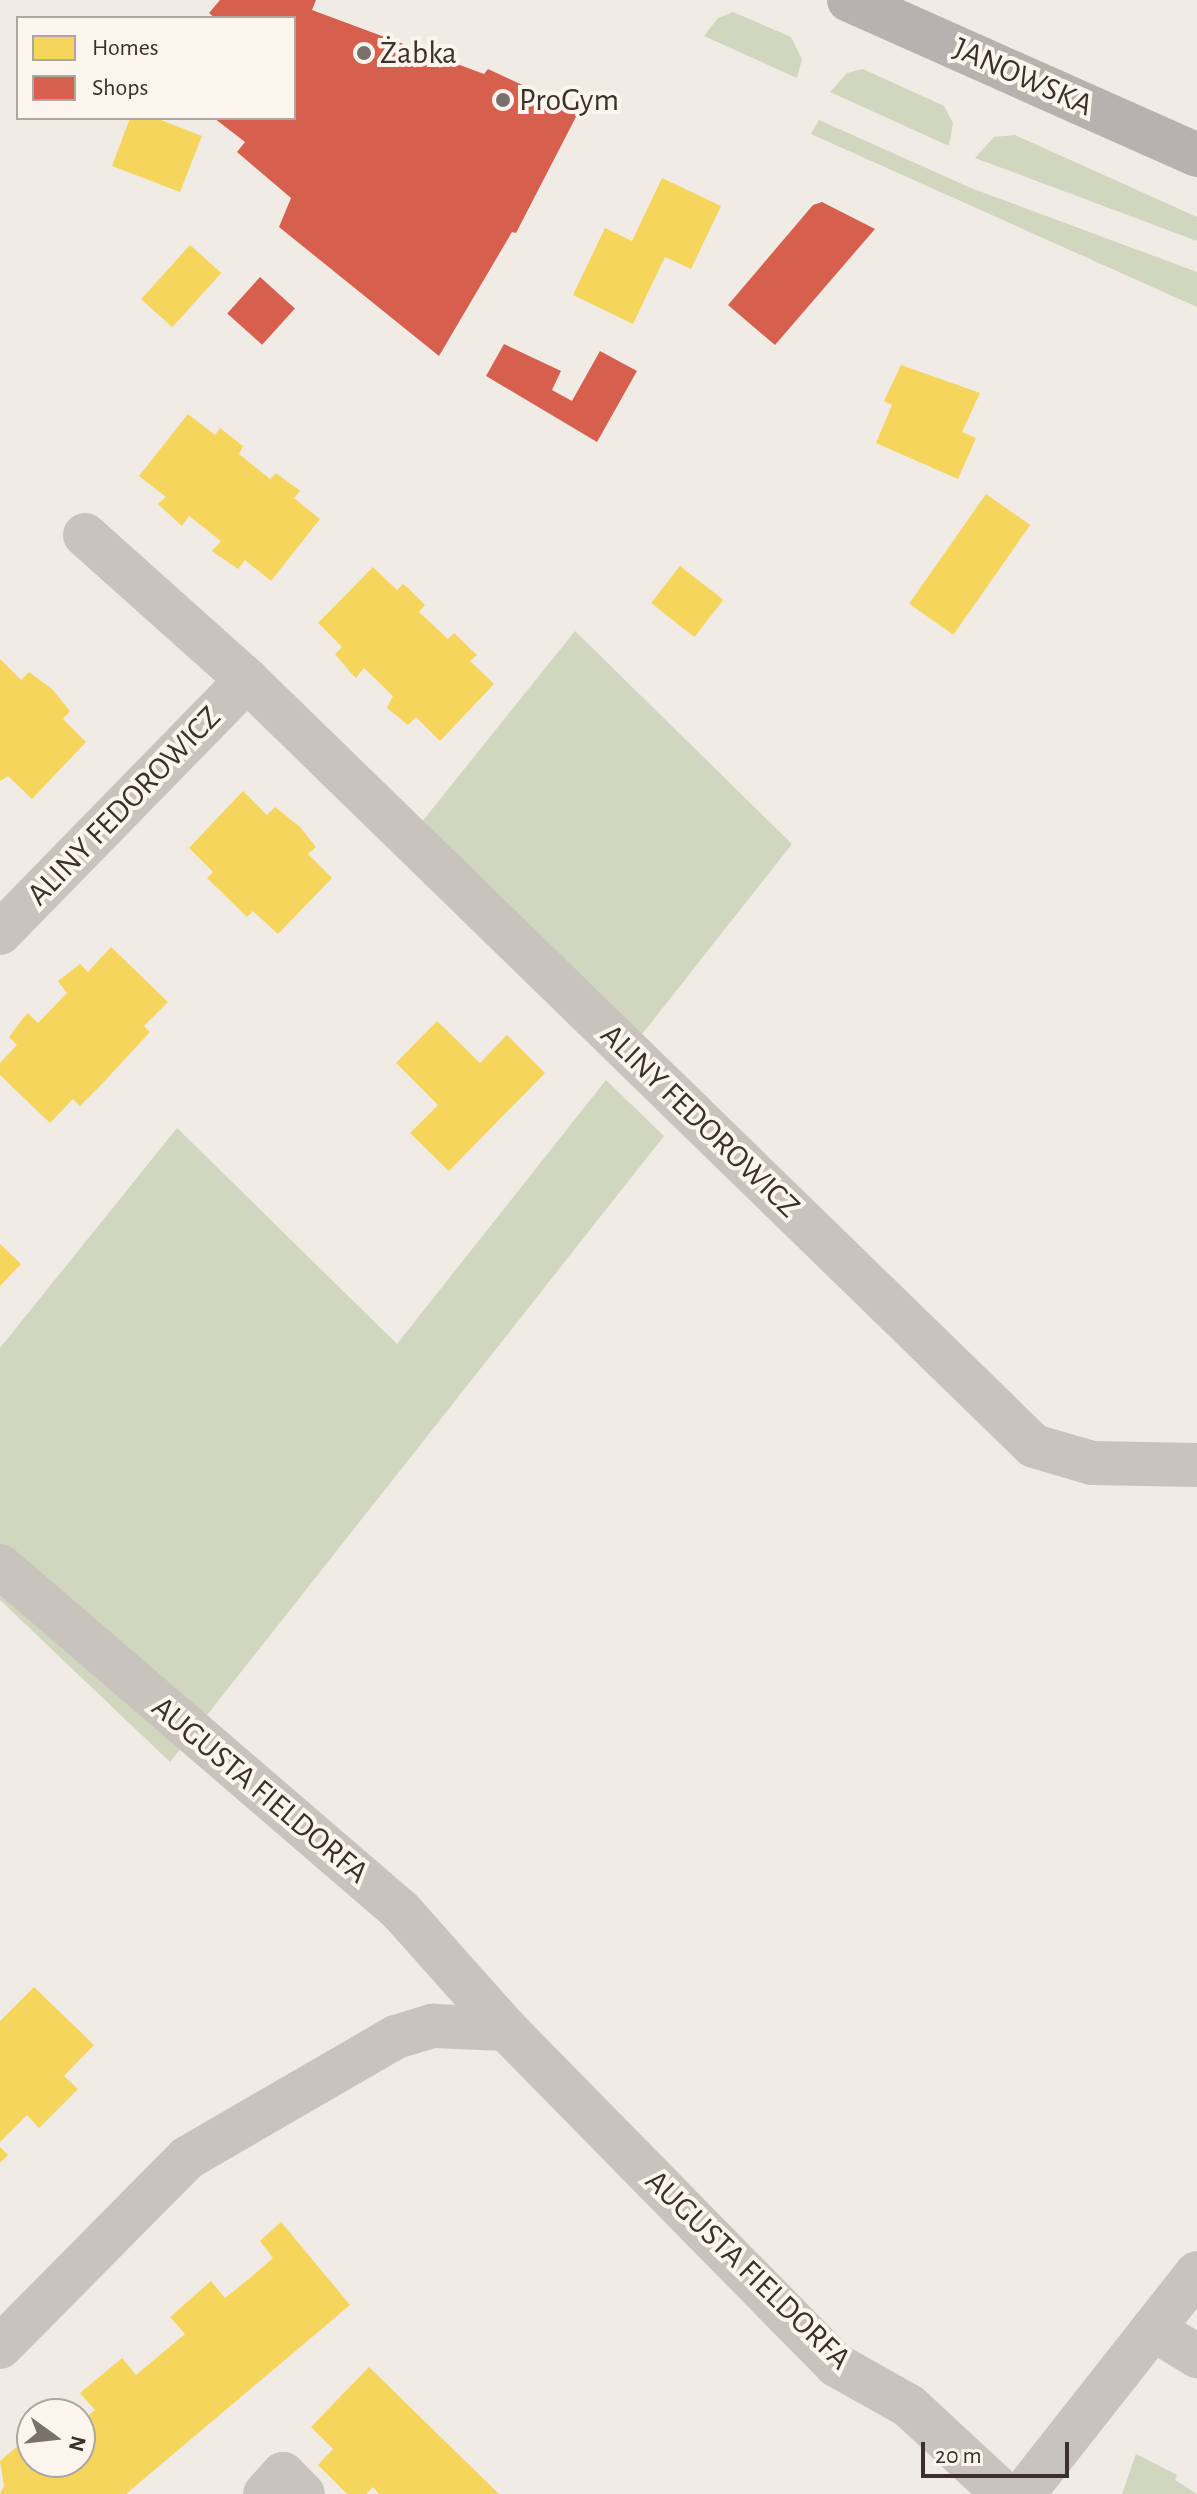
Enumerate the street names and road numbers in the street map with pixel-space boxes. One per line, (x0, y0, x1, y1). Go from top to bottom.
street label: JANOWSKA (947, 29, 1099, 125)
street label: ALINY FEDOROWICZ (19, 698, 229, 914)
street label: ALINY FEDOROWICZ (592, 1016, 808, 1226)
street label: AUGUSTA FIELDORFA (144, 1688, 376, 1892)
street label: AUGUSTA FIELDORFA (637, 2162, 859, 2378)

